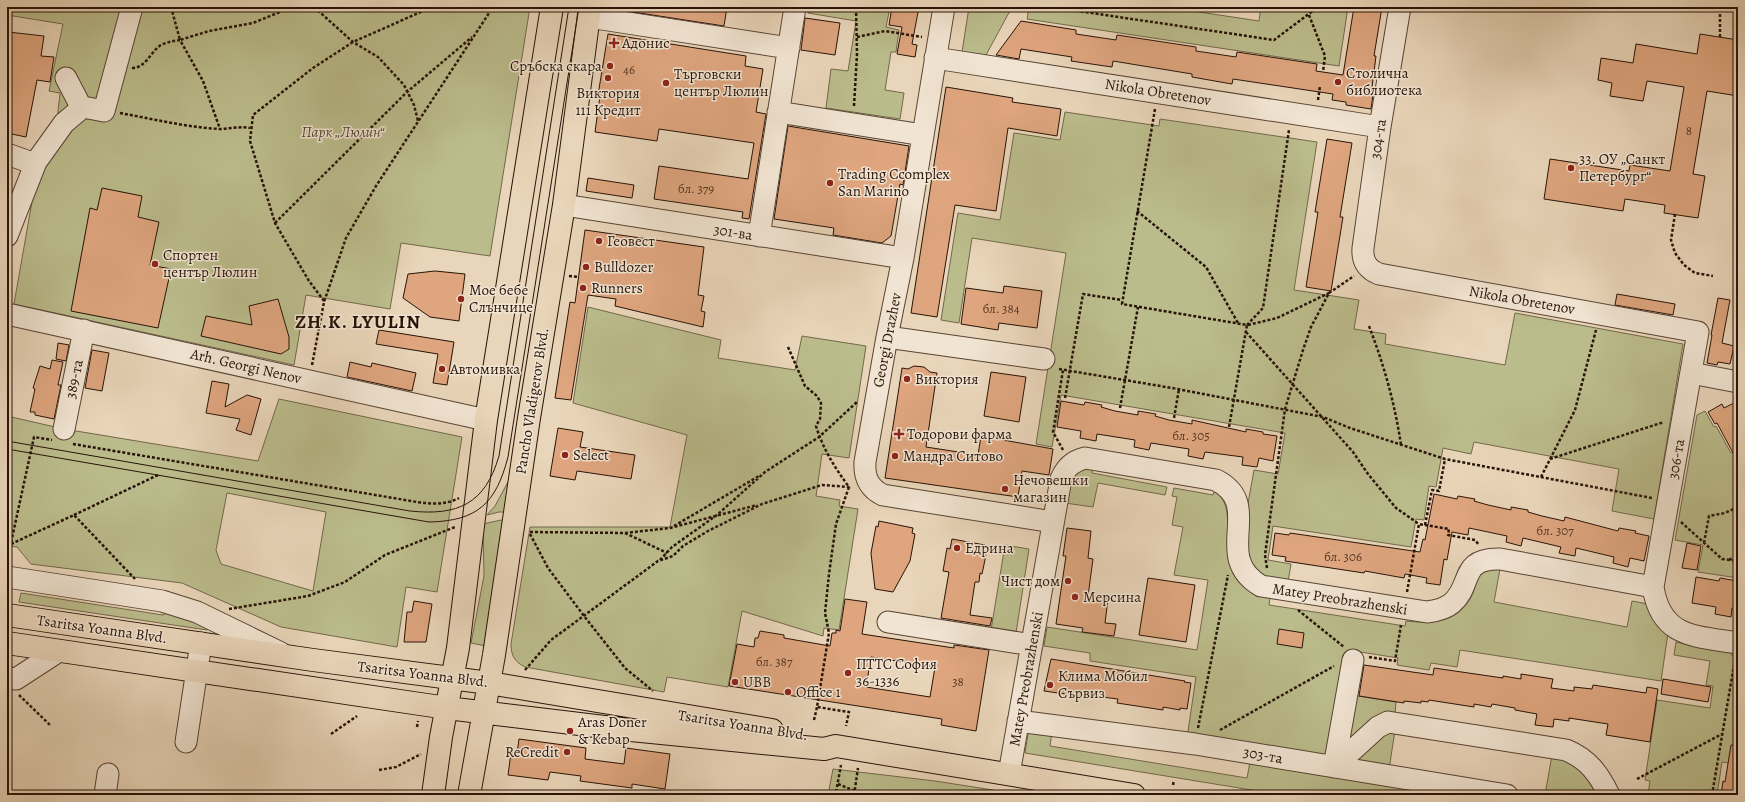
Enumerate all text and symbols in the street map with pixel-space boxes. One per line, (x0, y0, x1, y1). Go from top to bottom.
place label: Адонис (621, 33, 670, 53)
marker: Адонис (609, 38, 619, 48)
place label: Сръбска скара (510, 56, 602, 76)
marker: Сръбска скара (605, 61, 615, 71)
house number: 46 (623, 61, 635, 78)
place label: Столична библиотека (1346, 63, 1422, 100)
place label: Търговски център Люлин (674, 64, 769, 101)
marker: Виктория 111 Кредит (603, 73, 613, 83)
street label: Nikola Obretenov (1103, 74, 1213, 110)
marker: Столична библиотека (1333, 77, 1343, 87)
marker: Търговски център Люлин (661, 78, 671, 88)
place label: Виктория 111 Кредит (575, 83, 641, 120)
street label: 304-та (1365, 117, 1391, 160)
park label: Парк „Люлин“ (301, 122, 385, 142)
house number: 8 (1686, 122, 1692, 139)
place label: 33. ОУ „Санкт Петербург“ (1579, 149, 1665, 186)
marker: 33. ОУ „Санкт Петербург“ (1566, 163, 1576, 173)
place label: Trading Ccomplex San Marino (838, 164, 950, 201)
marker: Trading Ccomplex San Marino (825, 178, 835, 188)
house number: бл. 379 (678, 180, 714, 197)
street label: 301-ва (712, 219, 754, 245)
place label: Геовест (607, 231, 655, 251)
marker: Геовест (594, 236, 604, 246)
place label: Спортен център Люлин (163, 245, 258, 282)
place label: Bulldozer (594, 257, 654, 277)
marker: Спортен център Люлин (150, 259, 160, 269)
marker: Bulldozer (581, 262, 591, 272)
place label: Runners (591, 278, 643, 298)
place label: Мое бебе Слънчице (469, 280, 533, 317)
street label: Nikola Obretenov (1467, 281, 1577, 319)
marker: Runners (578, 283, 588, 293)
street label: Georgi Drazhev (868, 291, 906, 389)
marker: Мое бебе Слънчице (456, 294, 466, 304)
house number: бл. 384 (982, 300, 1020, 317)
district label: ZH.K. LYULIN (295, 309, 421, 335)
street label: Pancho Vladigerov Blvd. (511, 326, 553, 476)
street label: Arh. Georgi Nenov (188, 343, 304, 389)
street label: 389-та (60, 357, 88, 400)
place label: Автомивка (449, 359, 520, 379)
marker: Автомивка (437, 364, 447, 374)
place label: Виктория (915, 369, 979, 389)
marker: Виктория (902, 374, 912, 384)
place label: Тодорови фарма (907, 424, 1012, 444)
house number: бл. 305 (1172, 427, 1210, 444)
marker: Тодорови фарма (894, 429, 904, 439)
street label: 306-та (1663, 437, 1689, 481)
place label: Select (573, 445, 609, 465)
place label: Мандра Ситово (903, 446, 1003, 466)
marker: Select (560, 450, 570, 460)
marker: Мандра Ситово (890, 451, 900, 461)
place label: Нечовешки магазин (1013, 470, 1089, 507)
marker: Нечовешки магазин (1000, 484, 1010, 494)
house number: бл. 307 (1536, 522, 1574, 539)
place label: Едрина (965, 538, 1014, 558)
marker: Едрина (952, 543, 962, 553)
house number: бл. 306 (1324, 548, 1362, 565)
place label: Чист дом (1001, 571, 1060, 591)
marker: Чист дом (1063, 576, 1073, 586)
street label: Matey Preobrazhenski (1271, 578, 1409, 620)
place label: Мерсина (1083, 587, 1141, 607)
marker: Мерсина (1070, 592, 1080, 602)
street label: Tsaritsa Yoanna Blvd. (35, 610, 169, 648)
street label: Matey Preobrazhenski (1004, 610, 1048, 748)
house number: бл. 387 (756, 653, 793, 670)
place label: ПТТС София 36-1336 (856, 654, 937, 691)
street label: Tsaritsa Yoanna Blvd. (356, 656, 490, 692)
place label: Клима Мобил Сървиз (1058, 666, 1148, 703)
marker: ПТТС София 36-1336 (843, 668, 853, 678)
place label: UBB (743, 672, 771, 692)
house number: 38 (952, 673, 964, 690)
marker: UBB (730, 677, 740, 687)
marker: Клима Мобил Сървиз (1045, 680, 1055, 690)
place label: Office 1 (796, 682, 841, 702)
marker: Office 1 (783, 687, 793, 697)
street label: Tsaritsa Yoanna Blvd. (676, 705, 810, 745)
place label: Aras Doner & Kebap (577, 712, 647, 749)
marker: Aras Doner & Kebap (565, 726, 575, 736)
place label: ReCredit (505, 742, 559, 762)
street label: 303-та (1242, 742, 1284, 768)
marker: ReCredit (562, 747, 572, 757)

